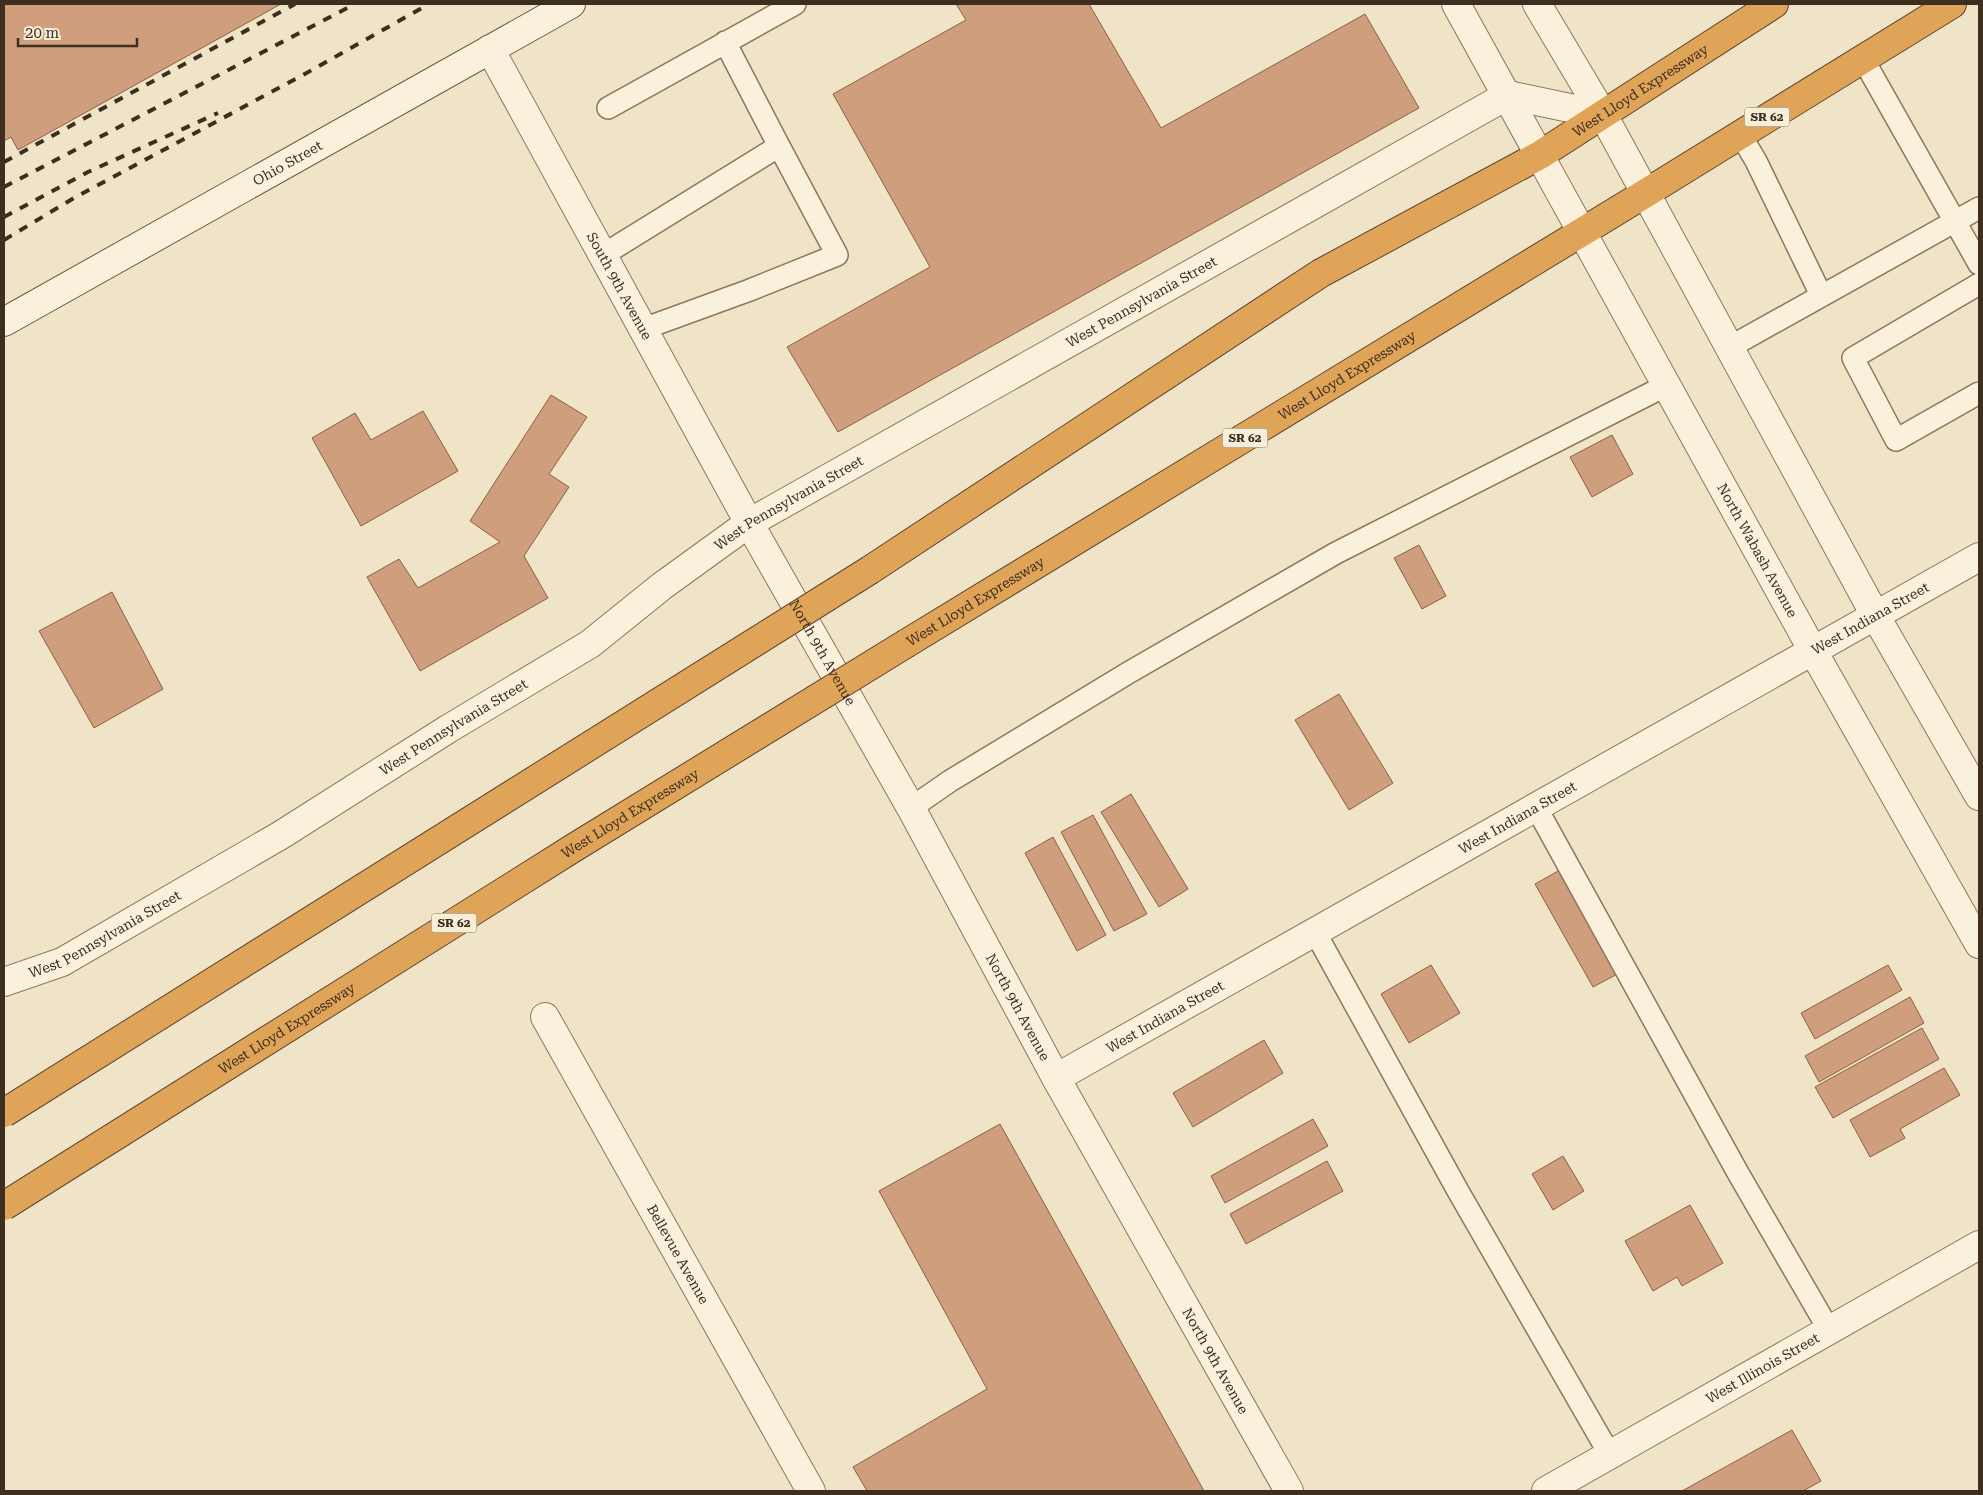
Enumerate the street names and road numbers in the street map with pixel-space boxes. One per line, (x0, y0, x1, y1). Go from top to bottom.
street label: West Lloyd Expressway (1569, 40, 1712, 140)
road number: SR 62 (1744, 108, 1790, 126)
street label: Ohio Street (250, 137, 325, 189)
street label: South 9th Avenue (584, 229, 655, 343)
street label: West Pennsylvania Street (1063, 253, 1219, 351)
street label: West Lloyd Expressway (1275, 327, 1419, 423)
road number: SR 62 (1222, 428, 1268, 448)
street label: West Pennsylvania Street (711, 452, 866, 554)
street label: North Wabash Avenue (1714, 481, 1801, 620)
street label: West Lloyd Expressway (904, 553, 1048, 649)
street label: West Indiana Street (1809, 579, 1932, 658)
street label: North 9th Avenue (786, 597, 859, 709)
street label: West Pennsylvania Street (377, 675, 530, 778)
street label: West Lloyd Expressway (558, 765, 702, 862)
street label: West Indiana Street (1456, 778, 1579, 857)
street label: West Pennsylvania Street (27, 887, 184, 981)
road number: SR 62 (432, 914, 476, 932)
street label: North 9th Avenue (983, 951, 1053, 1064)
street label: West Indiana Street (1103, 977, 1226, 1056)
street label: West Lloyd Expressway (216, 979, 359, 1077)
street label: Bellevue Avenue (644, 1202, 713, 1307)
street label: North 9th Avenue (1179, 1305, 1252, 1417)
street label: West Illinois Street (1703, 1329, 1822, 1407)

